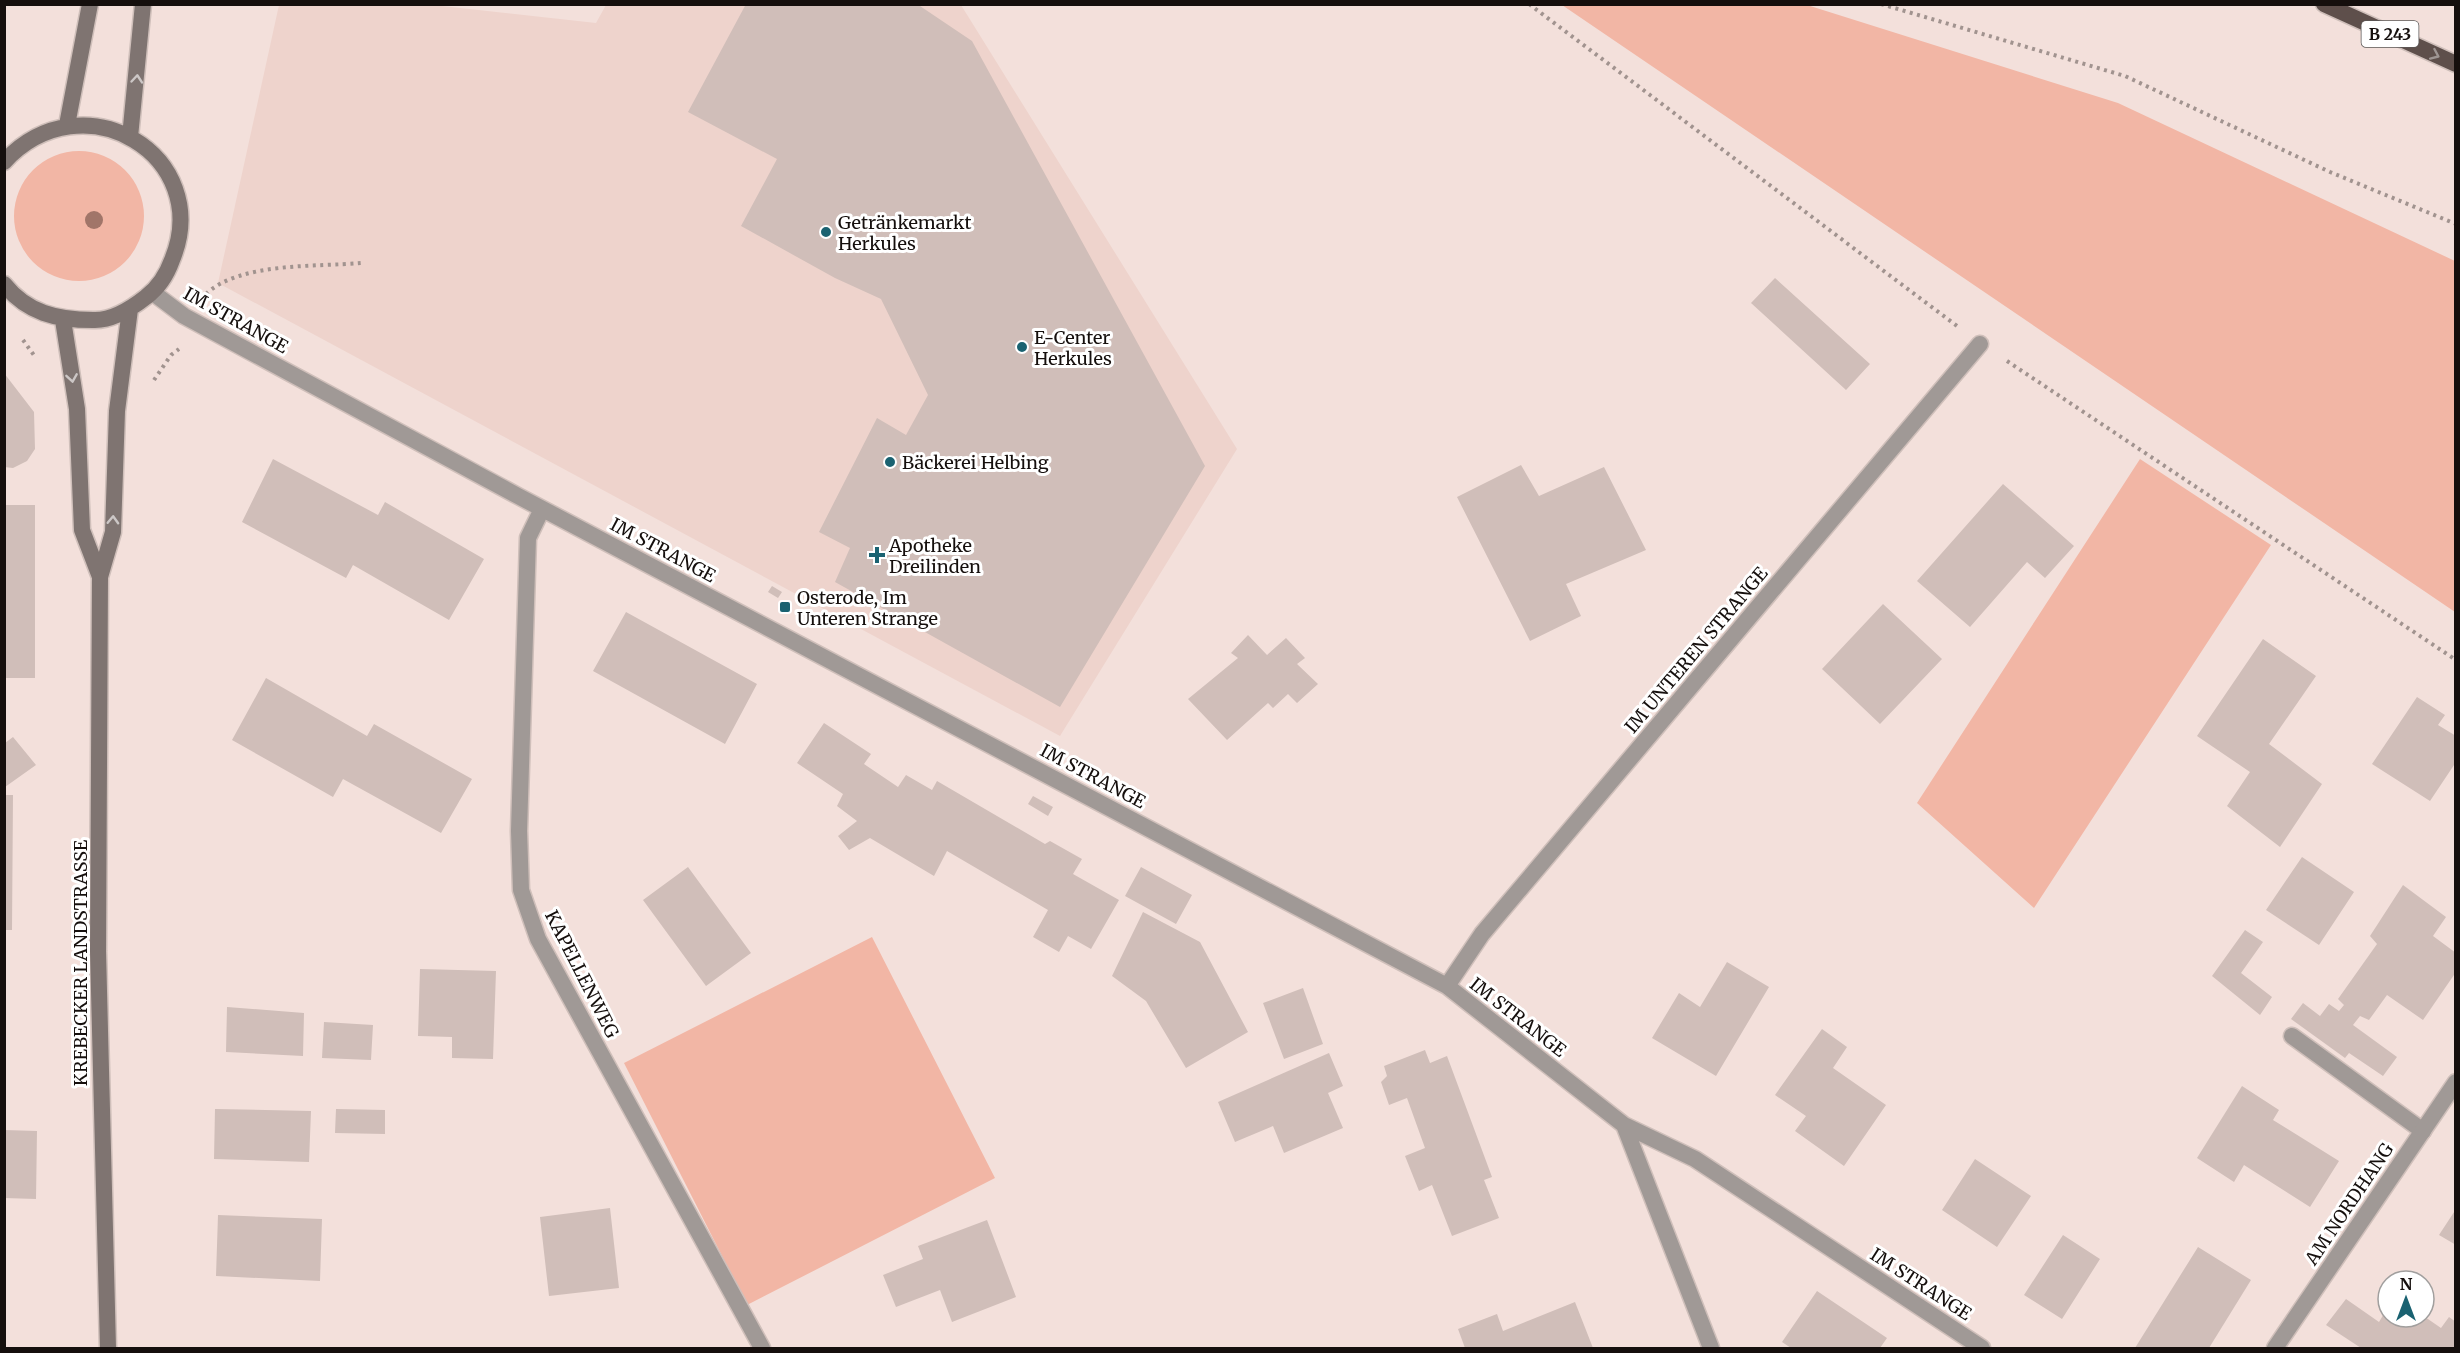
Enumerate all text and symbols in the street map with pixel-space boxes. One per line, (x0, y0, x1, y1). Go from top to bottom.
road number: B 243 (2362, 21, 2418, 47)
one-way arrow (2428, 47, 2439, 59)
one-way arrow (130, 74, 143, 83)
place label: Getränkemarkt Herkules (838, 211, 971, 255)
marker: Getränkemarkt Herkules (819, 225, 833, 239)
street label: IM STRANGE (180, 282, 293, 358)
place label: E-Center Herkules (1034, 326, 1112, 370)
marker: E-Center Herkules (1015, 340, 1029, 354)
one-way arrow (66, 373, 78, 382)
place label: Bäckerei Helbing (902, 451, 1049, 474)
marker: Bäckerei Helbing (883, 455, 897, 469)
street label: IM STRANGE (606, 513, 720, 588)
one-way arrow (107, 516, 120, 525)
place label: Apotheke Dreilinden (888, 534, 981, 578)
marker: Apotheke Dreilinden (870, 548, 884, 562)
street label: IM UNTEREN STRANGE (1620, 562, 1773, 738)
place label: Osterode, Im Unteren Strange (797, 586, 938, 630)
marker: Osterode, Im Unteren Strange (778, 600, 792, 614)
street label: IM STRANGE (1036, 739, 1150, 814)
street label: KREBECKER LANDSTRASSE (69, 839, 92, 1086)
street label: KAPELLENWEG (540, 906, 624, 1042)
street label: IM STRANGE (1465, 972, 1571, 1062)
street label: AM NORDHANG (2299, 1139, 2398, 1270)
street label: IM STRANGE (1866, 1243, 1976, 1326)
north arrow (2376, 1269, 2436, 1329)
text: N (2400, 1274, 2413, 1294)

